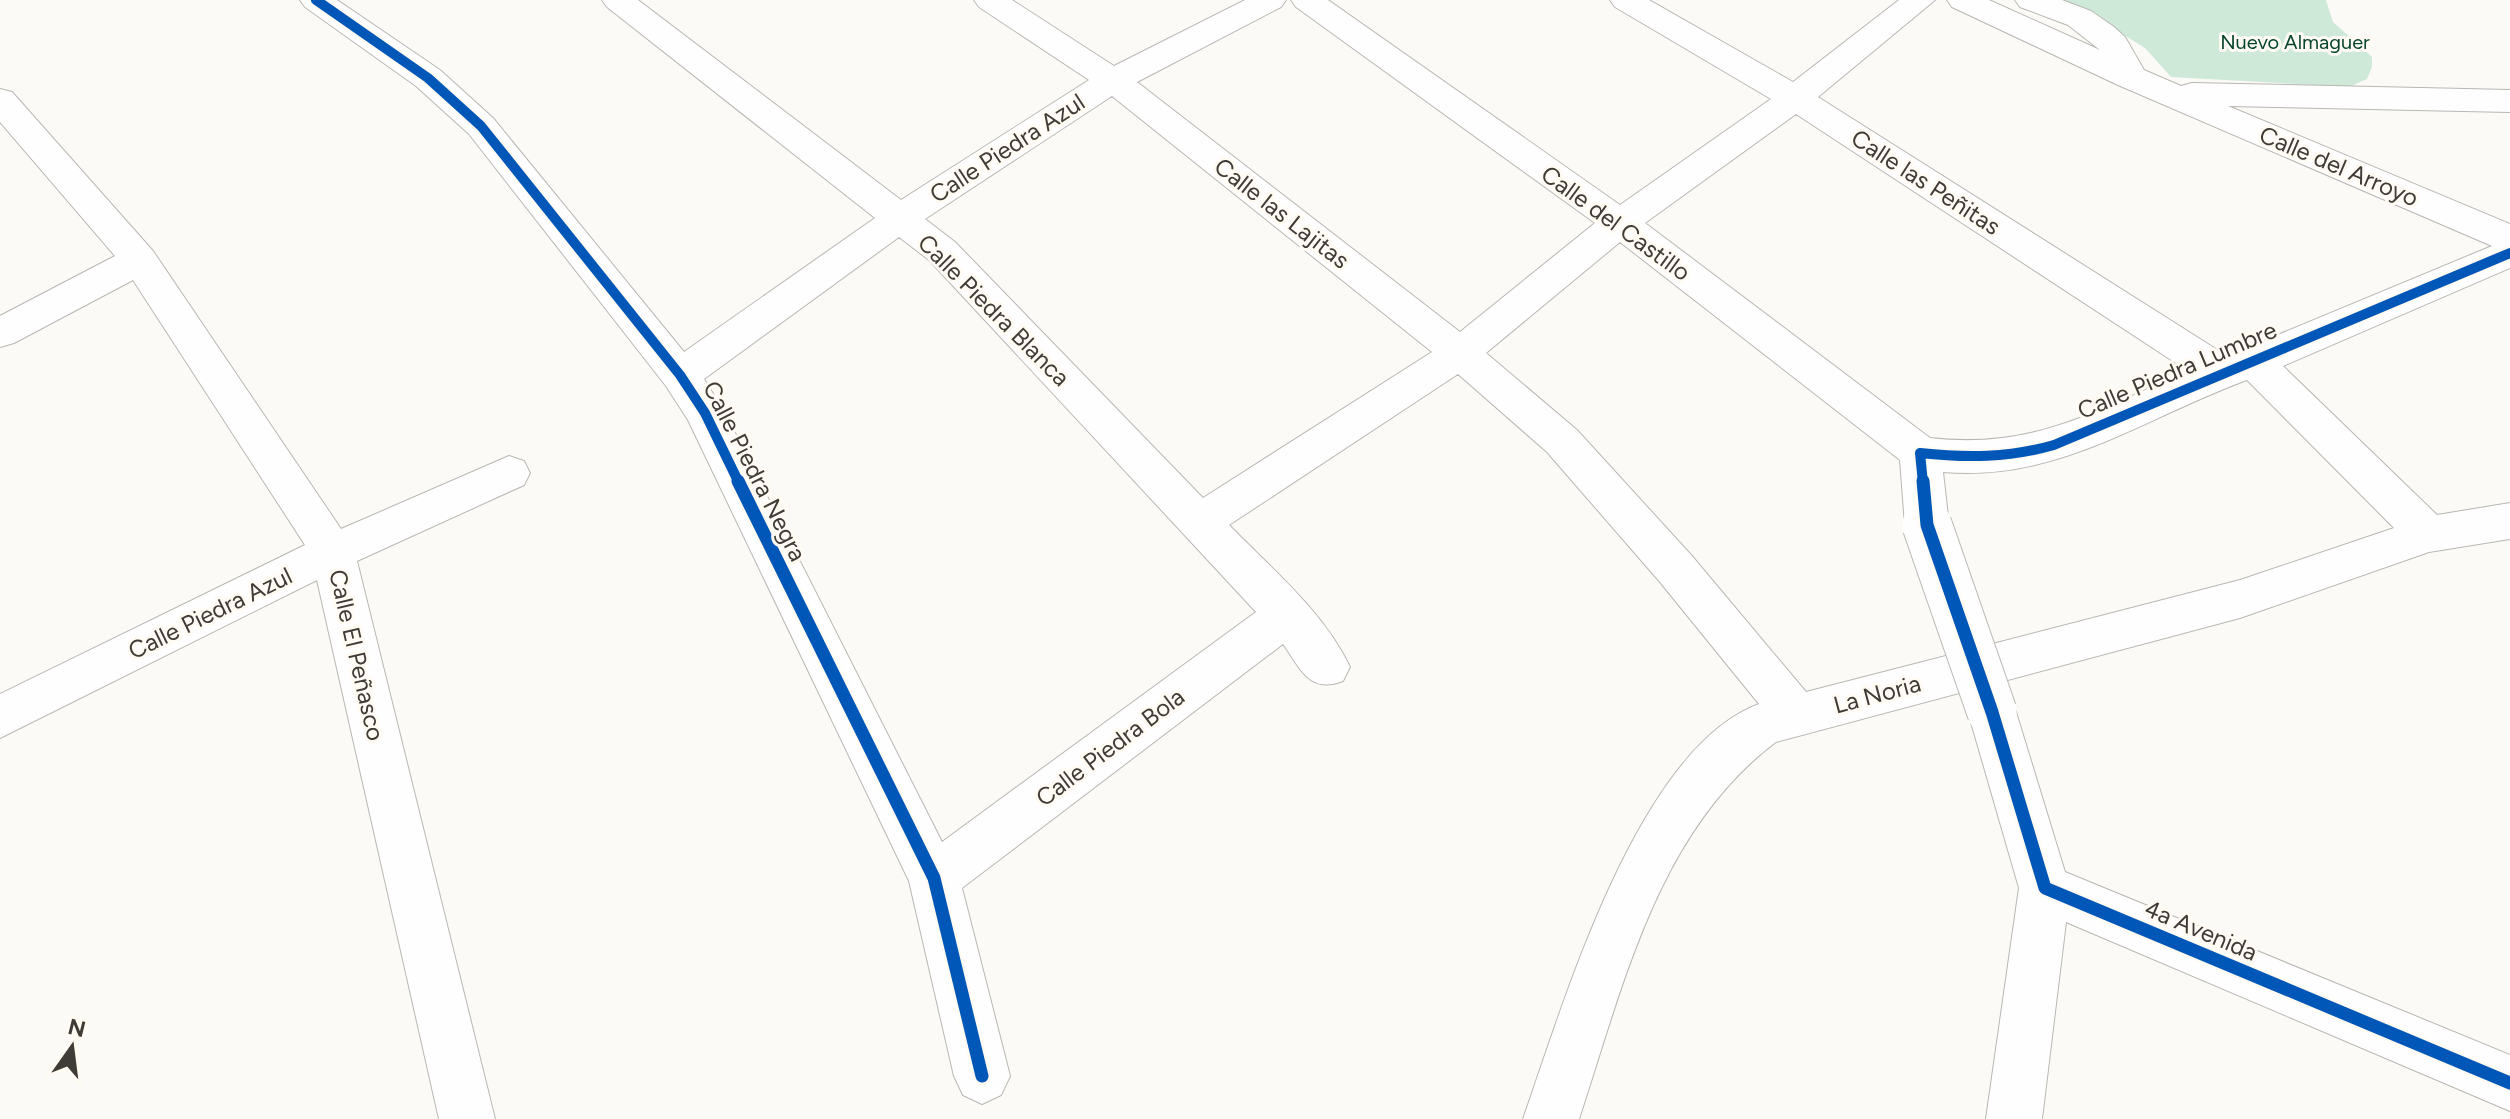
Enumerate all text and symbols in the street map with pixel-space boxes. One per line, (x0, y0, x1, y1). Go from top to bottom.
park label: Nuevo Almaguer (2220, 30, 2370, 54)
street label: Calle Piedra Azul (924, 87, 1090, 209)
street label: Calle del Arroyo (2255, 119, 2423, 213)
street label: Calle las Peñitas (1846, 123, 2006, 241)
street label: Calle las Lajitas (1209, 151, 1355, 275)
street label: Calle del Castillo (1536, 159, 1696, 287)
street label: Calle Piedra Blanca (912, 228, 1076, 392)
street label: Calle Piedra Lumbre (2073, 315, 2281, 425)
street label: Calle Piedra Negra (697, 376, 813, 566)
street label: Calle Piedra Azul (123, 561, 297, 665)
street label: Calle El Peñasco (323, 566, 391, 744)
street label: La Noria (1830, 668, 1924, 720)
street label: Calle Piedra Bola (1030, 682, 1190, 812)
street label: 4a Avenida (2140, 893, 2262, 967)
north arrow (32, 1007, 112, 1087)
text: N (65, 1013, 88, 1043)

